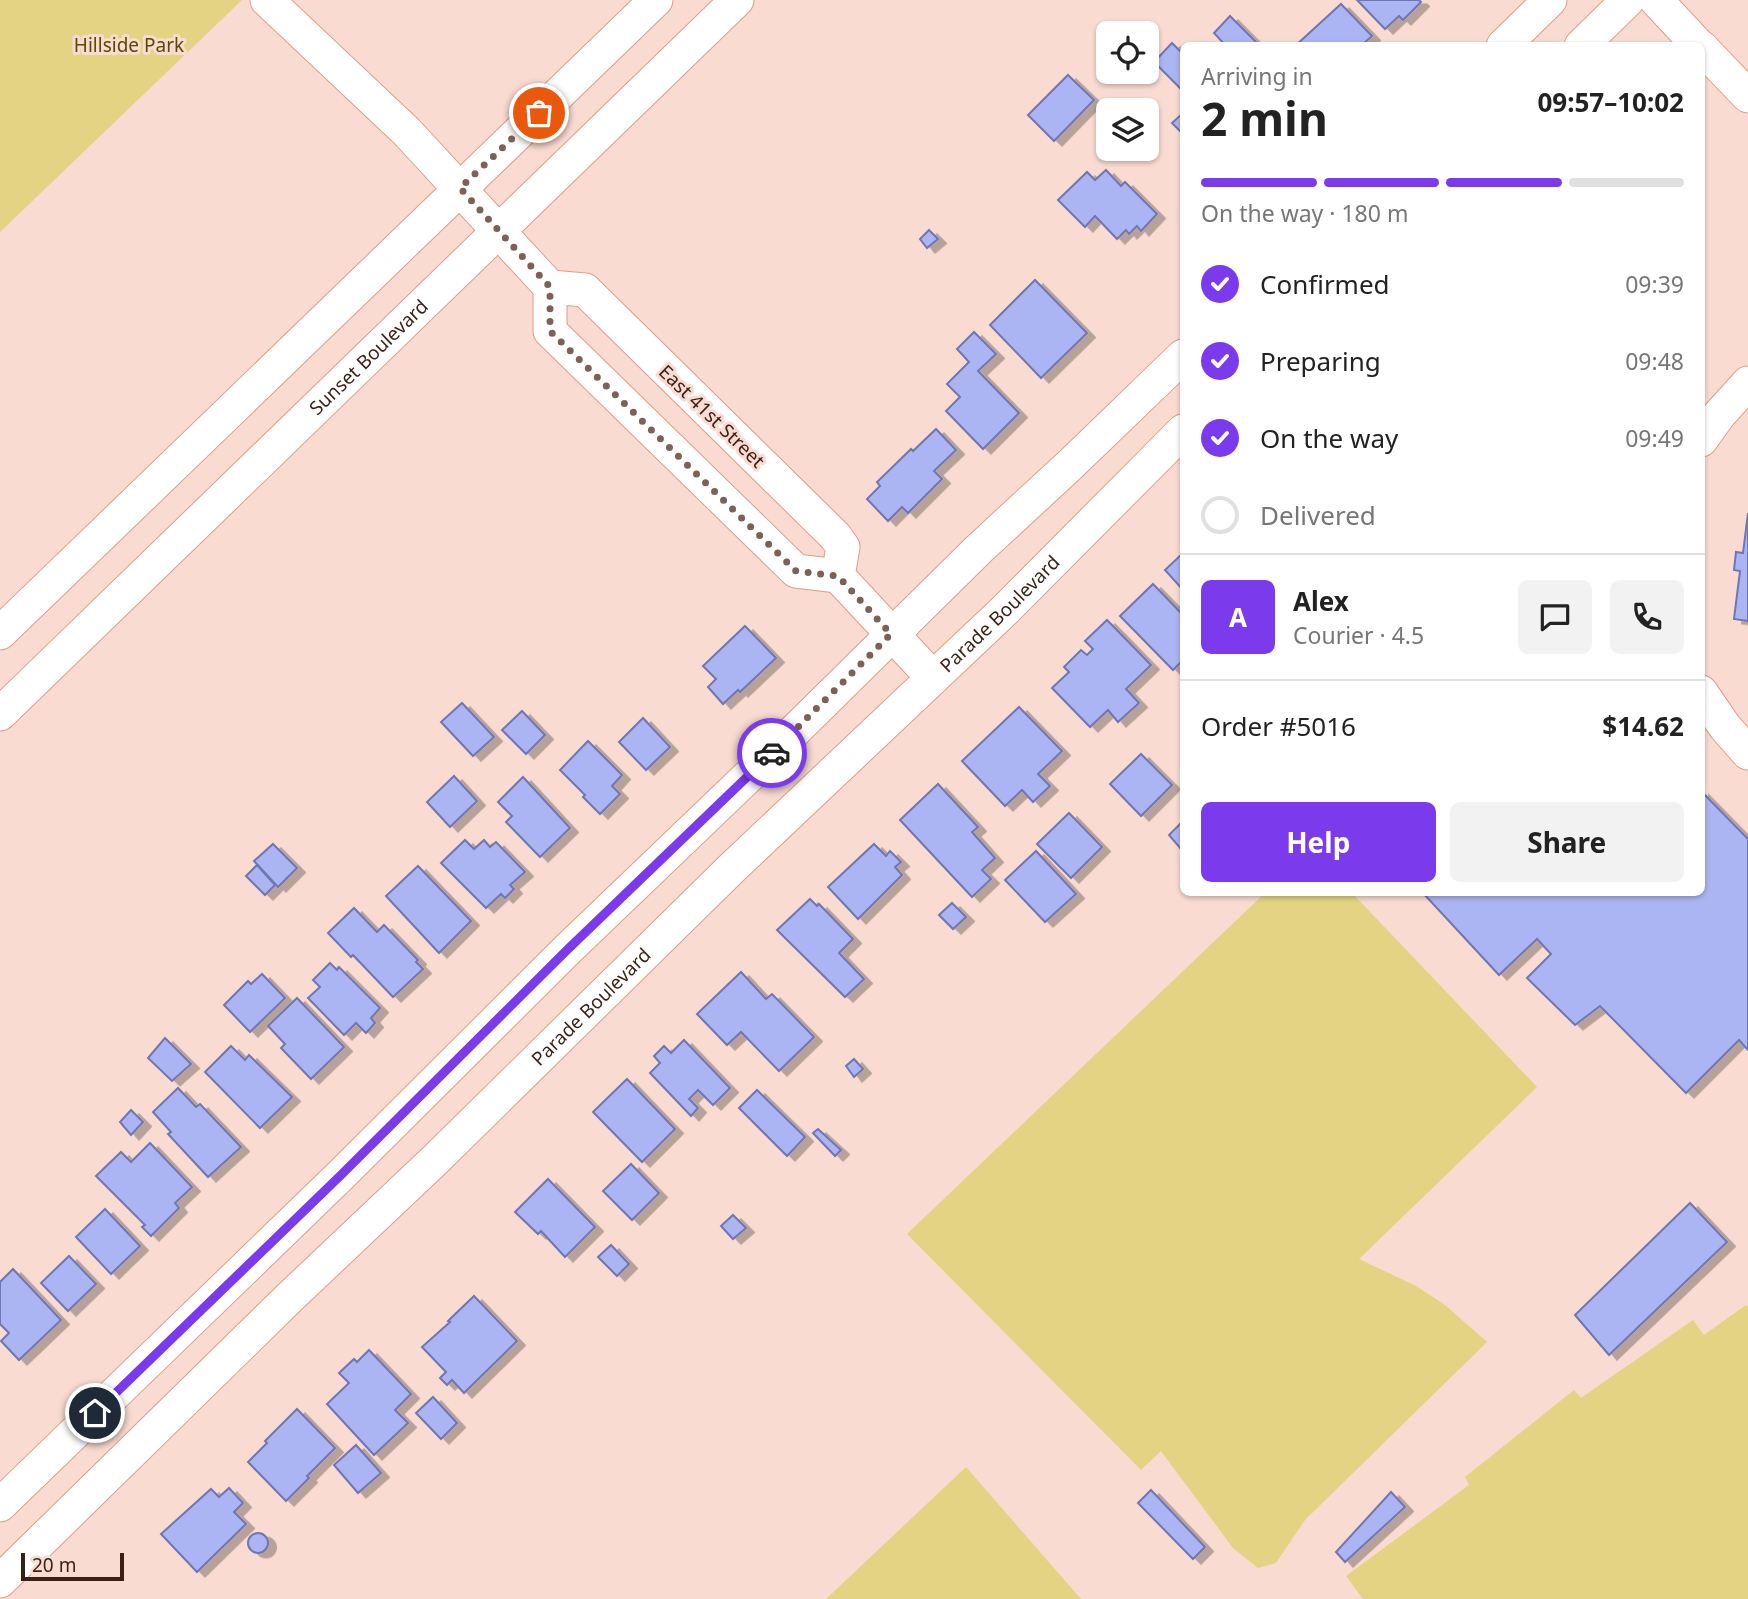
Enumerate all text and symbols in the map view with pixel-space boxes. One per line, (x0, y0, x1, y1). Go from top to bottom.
map controls (1096, 21, 1159, 161)
button: locate (1096, 21, 1159, 84)
park label: Hillside Park (74, 32, 184, 58)
text: Arriving in (1201, 60, 1313, 92)
pin (509, 83, 569, 143)
text: 09:57–10:02 (1537, 84, 1684, 120)
text: 2 min (1201, 87, 1328, 149)
icon: bag (520, 94, 558, 132)
button: layers (1096, 98, 1159, 161)
text: On the way · 180 m (1201, 197, 1408, 229)
icon: check (1201, 265, 1239, 303)
text: Confirmed (1260, 266, 1390, 302)
text: 09:39 (1625, 268, 1684, 300)
street label: Sunset Boulevard (303, 293, 433, 421)
icon: check (1201, 342, 1239, 380)
text: Preparing (1260, 343, 1381, 379)
text: 09:48 (1625, 345, 1684, 377)
street label: East 41st Street (653, 359, 771, 473)
icon: check (1201, 419, 1239, 457)
text: On the way (1260, 420, 1398, 456)
text: 09:49 (1625, 422, 1684, 454)
text: Delivered (1260, 497, 1376, 533)
street label: Parade Boulevard (934, 549, 1065, 678)
button: chat (1518, 580, 1592, 654)
button: phone (1610, 580, 1684, 654)
text: Alex (1293, 583, 1349, 619)
text: A (1229, 599, 1247, 635)
text: Courier · 4.5 (1293, 619, 1424, 651)
text: Order #5016 (1201, 708, 1356, 744)
text: $14.62 (1602, 708, 1684, 744)
courier (737, 718, 807, 788)
icon: car (753, 734, 791, 772)
button: Help (1201, 802, 1436, 882)
button: Share (1450, 802, 1684, 882)
street label: Parade Boulevard (525, 942, 656, 1071)
pin (65, 1383, 125, 1443)
icon: home (76, 1394, 114, 1432)
scale bar (21, 1550, 124, 1582)
text: 20 m (32, 1552, 76, 1578)

